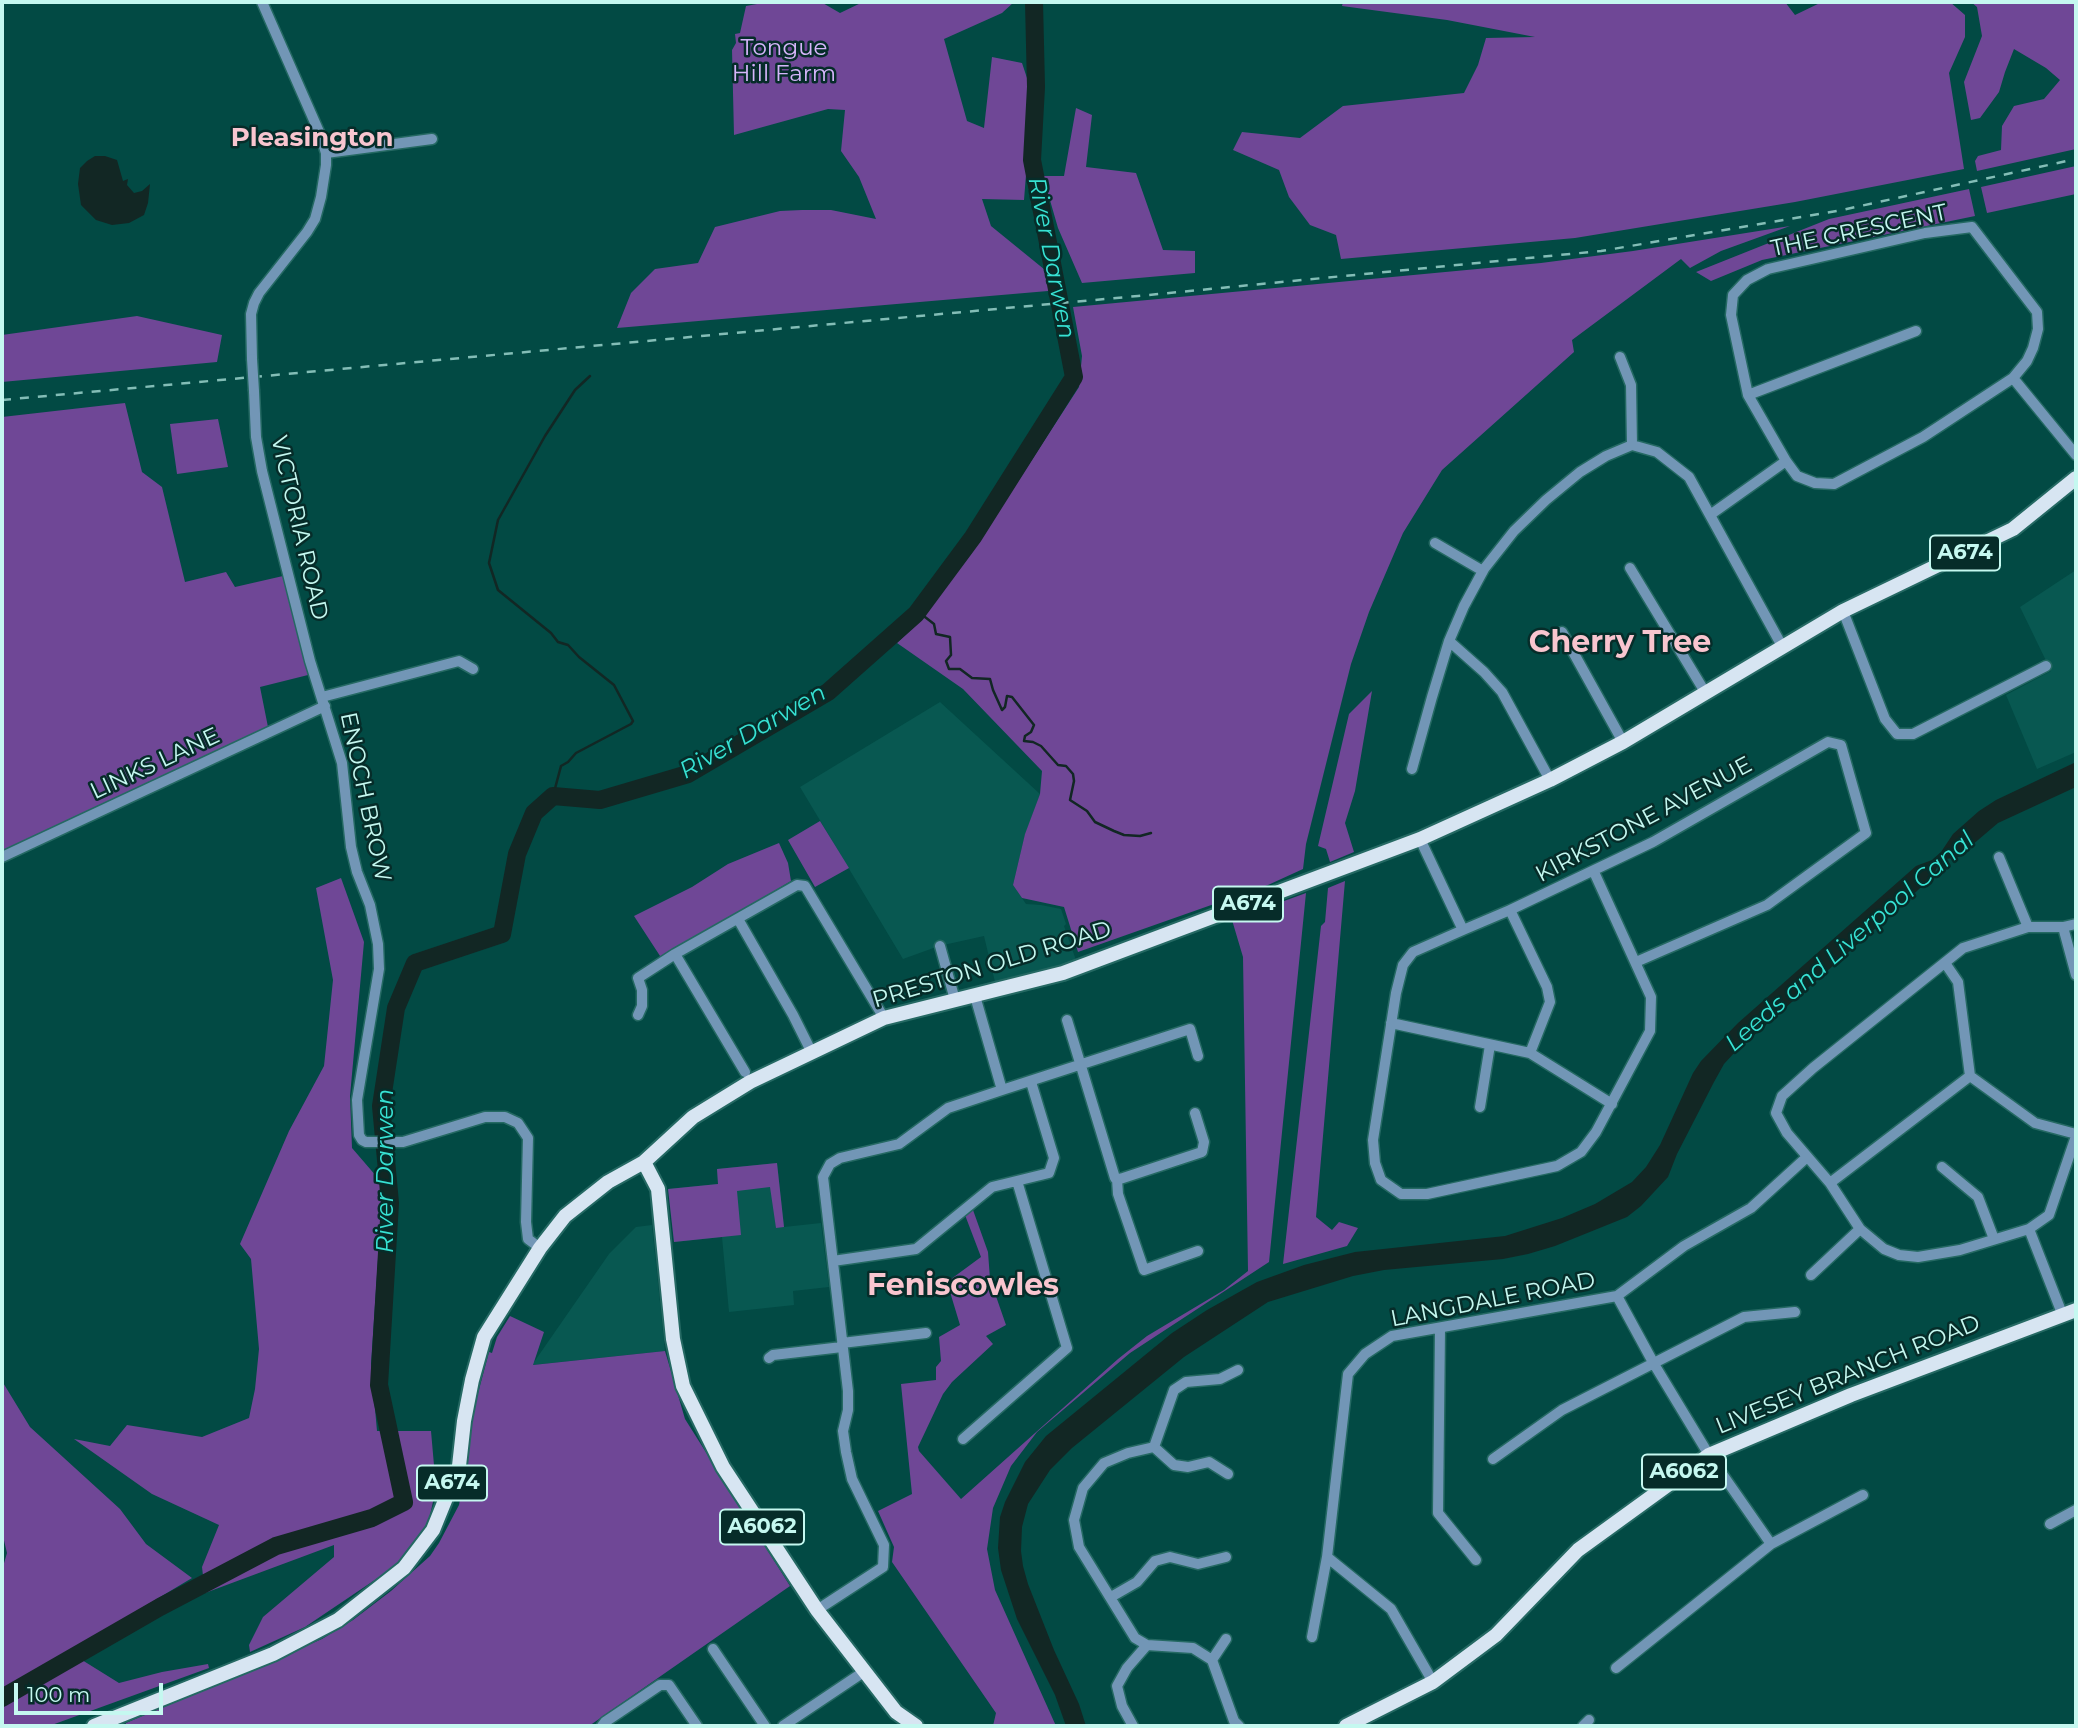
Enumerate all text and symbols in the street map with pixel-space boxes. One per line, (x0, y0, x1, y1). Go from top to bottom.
park label: Tongue Hill Farm (732, 34, 836, 88)
district label: Pleasington (231, 122, 393, 154)
water label: River Darwen (1021, 175, 1081, 341)
street label: THE CRESCENT (1768, 199, 1950, 263)
street label: VICTORIA ROAD (264, 433, 334, 623)
road number: A674 (1930, 536, 2000, 570)
district label: Cherry Tree (1529, 625, 1711, 661)
water label: River Darwen (675, 678, 831, 786)
street label: ENOCH BROW (334, 710, 396, 884)
street label: LINKS LANE (86, 722, 224, 806)
street label: KIRKSTONE AVENUE (1531, 751, 1757, 889)
water label: Leeds and Liverpool Canal (1720, 826, 1980, 1058)
road number: A674 (1213, 886, 1283, 922)
street label: PRESTON OLD ROAD (869, 916, 1115, 1014)
water label: River Darwen (372, 1089, 400, 1253)
street label: LANGDALE ROAD (1388, 1267, 1598, 1333)
district label: Feniscowles (867, 1268, 1059, 1304)
street label: LIVESEY BRANCH ROAD (1712, 1309, 1984, 1441)
road number: A6062 (1642, 1454, 1726, 1490)
road number: A674 (417, 1466, 487, 1500)
road number: A6062 (720, 1510, 804, 1544)
scale bar (18, 1668, 166, 1712)
text: 100 m (27, 1682, 90, 1707)

